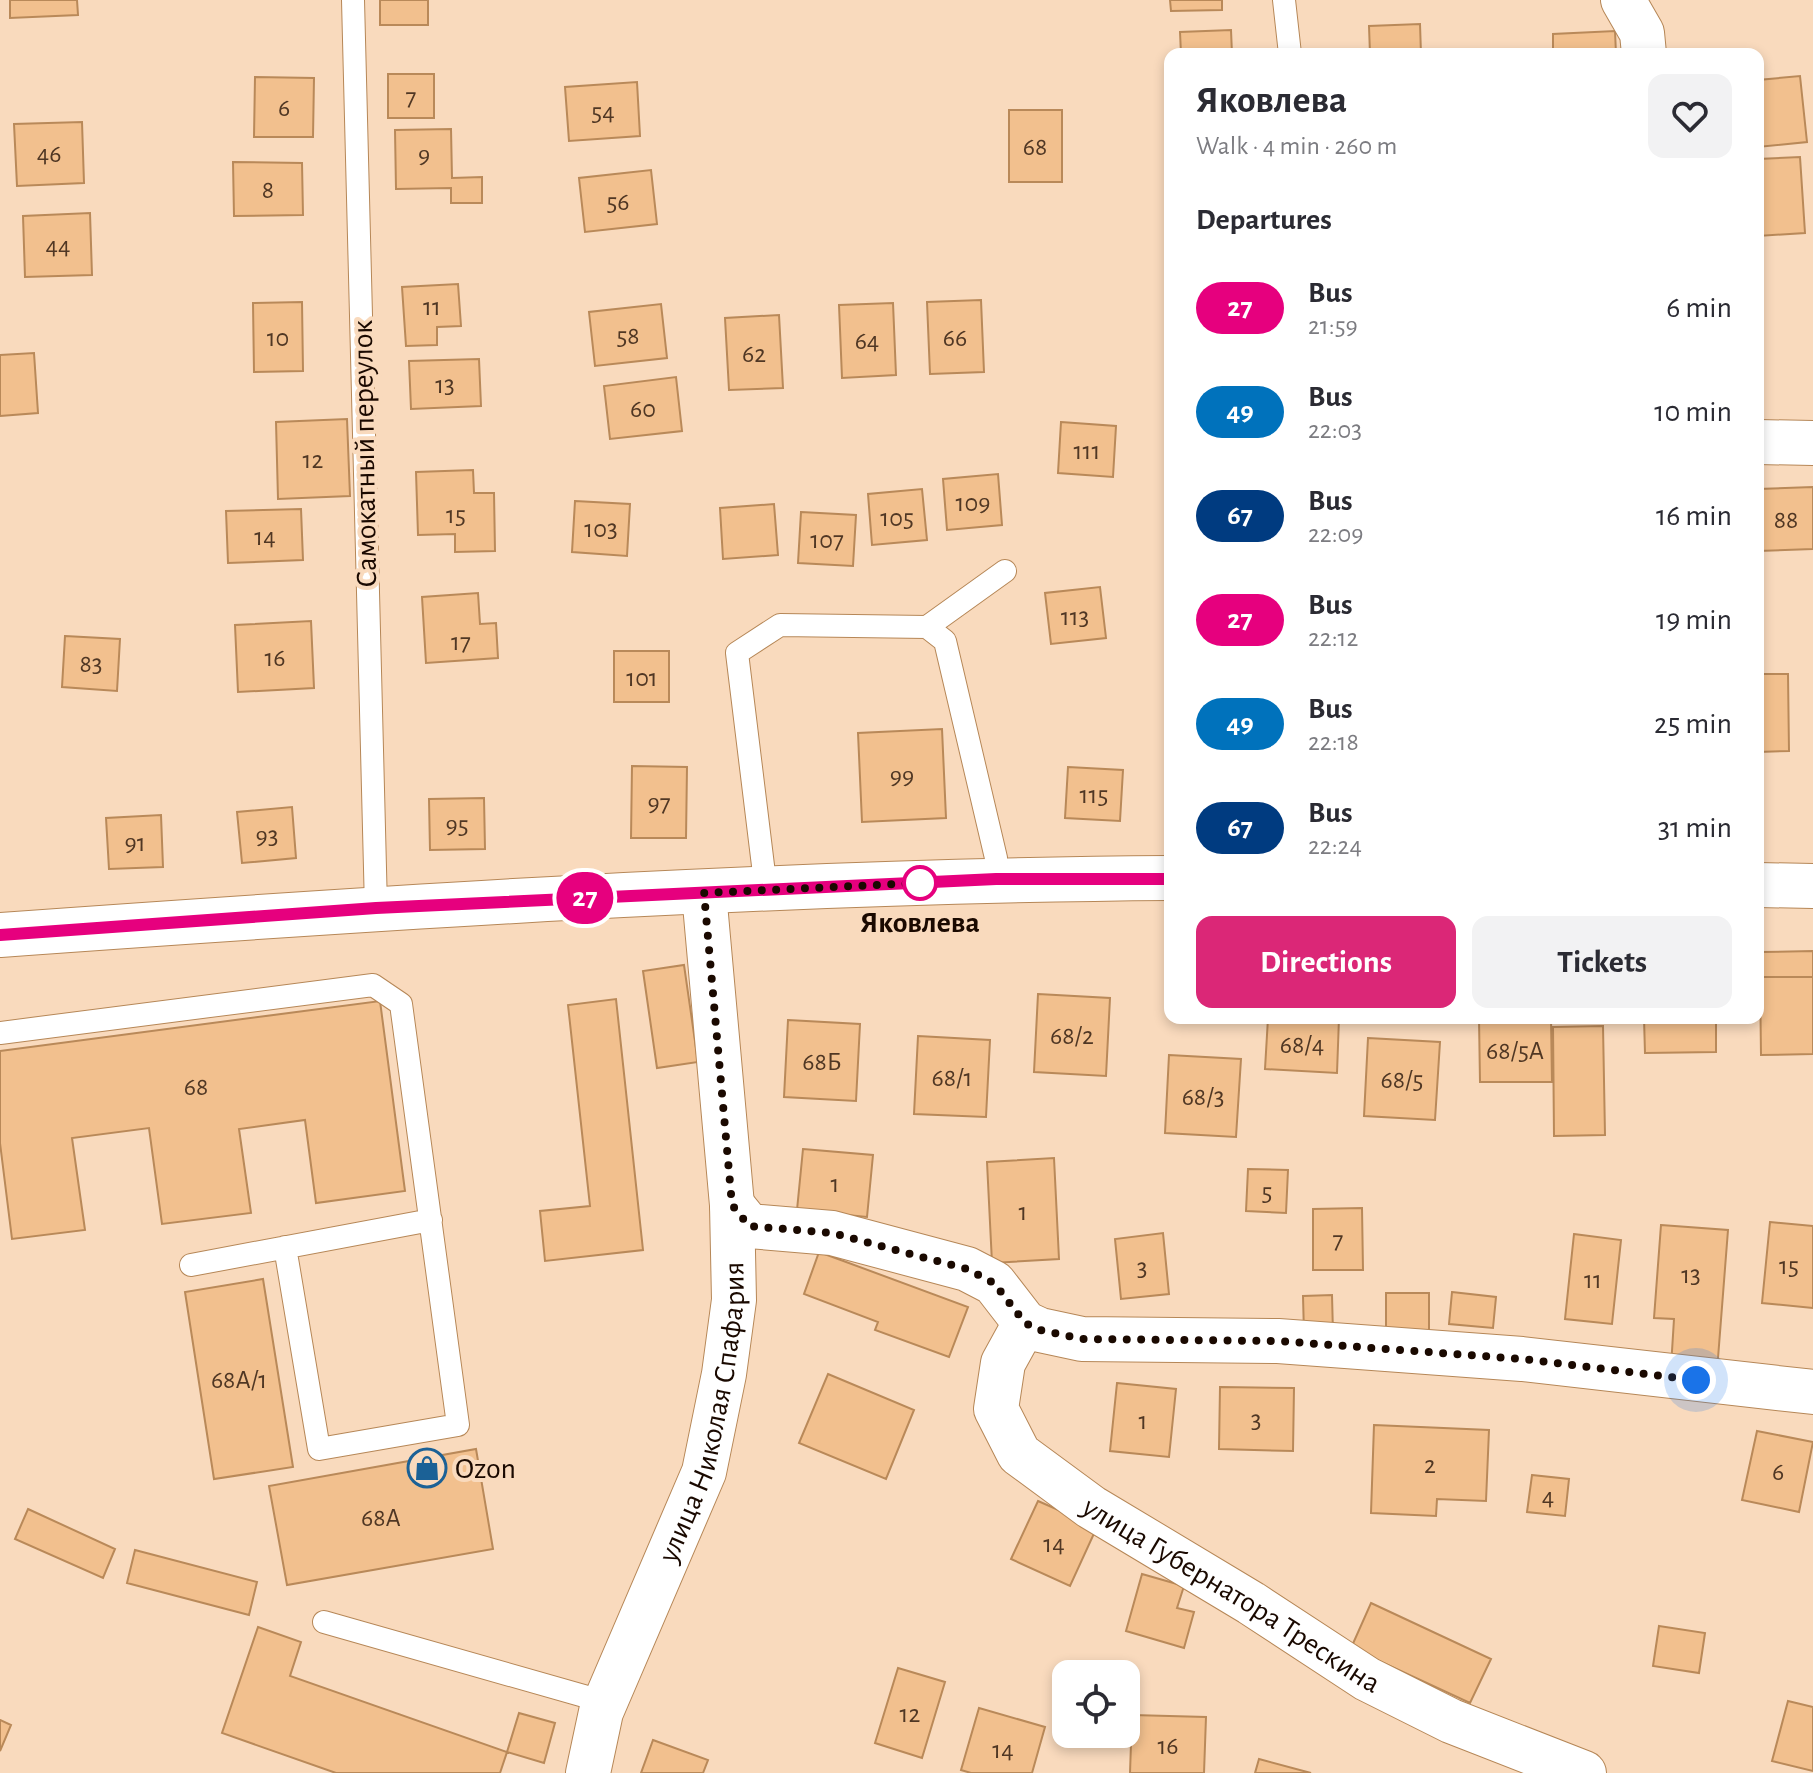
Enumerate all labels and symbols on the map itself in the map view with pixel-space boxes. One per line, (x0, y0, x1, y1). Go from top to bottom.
house number: 7 (406, 84, 417, 110)
house number: 6 (278, 95, 290, 121)
house number: 54 (591, 99, 615, 125)
house number: 68 (1023, 134, 1047, 160)
house number: 46 (37, 141, 61, 167)
house number: 9 (418, 142, 430, 168)
house number: 8 (262, 177, 274, 203)
house number: 56 (606, 189, 630, 215)
house number: 44 (45, 233, 71, 259)
house number: 11 (423, 294, 441, 320)
street label: Самокатный переулок (348, 320, 382, 588)
house number: 58 (616, 323, 640, 349)
house number: 10 (267, 325, 289, 351)
house number: 66 (943, 325, 967, 351)
house number: 64 (855, 328, 879, 354)
house number: 62 (742, 341, 766, 367)
house number: 13 (435, 372, 455, 398)
house number: 60 (630, 396, 656, 422)
house number: 111 (1074, 438, 1100, 464)
house number: 12 (303, 447, 324, 473)
house number: 109 (956, 490, 990, 516)
house number: 15 (446, 502, 466, 528)
house number: 105 (880, 505, 914, 531)
house number: 88 (1774, 507, 1798, 533)
house number: 103 (584, 516, 618, 542)
house number: 14 (254, 524, 276, 550)
house number: 107 (810, 527, 844, 553)
house number: 113 (1061, 604, 1089, 630)
house number: 17 (451, 629, 471, 655)
house number: 16 (264, 645, 286, 671)
house number: 83 (79, 651, 103, 677)
house number: 101 (626, 665, 658, 691)
house number: 99 (890, 763, 914, 789)
house number: 115 (1080, 782, 1108, 808)
house number: 97 (647, 790, 671, 816)
house number: 95 (445, 812, 469, 838)
house number: 93 (256, 823, 278, 849)
house number: 91 (124, 830, 146, 856)
marker: Яковлева (903, 866, 937, 900)
line badge: 27 (549, 872, 621, 924)
place label: Яковлева (860, 908, 980, 938)
house number: 68/2 (1050, 1023, 1094, 1049)
house number: 68/4 (1280, 1032, 1324, 1058)
house number: 68/5А (1486, 1038, 1544, 1064)
house number: 68Б (802, 1049, 842, 1075)
house number: 68/1 (932, 1065, 972, 1091)
house number: 68/5 (1381, 1067, 1423, 1093)
house number: 68 (184, 1074, 208, 1100)
house number: 68/3 (1182, 1084, 1224, 1110)
house number: 1 (831, 1171, 839, 1197)
house number: 5 (1262, 1179, 1272, 1205)
house number: 1 (1019, 1199, 1027, 1225)
house number: 7 (1333, 1227, 1344, 1253)
house number: 15 (1779, 1253, 1799, 1279)
house number: 3 (1137, 1255, 1147, 1281)
street label: улица Николая Спафария (653, 1261, 750, 1567)
house number: 13 (1681, 1262, 1701, 1288)
house number: 11 (1584, 1267, 1602, 1293)
your location (1676, 1360, 1716, 1400)
house number: 68А/1 (211, 1367, 267, 1393)
house number: 3 (1251, 1407, 1261, 1433)
house number: 1 (1139, 1408, 1147, 1434)
shop icon: Ozon (406, 1447, 448, 1489)
house number: 2 (1424, 1452, 1436, 1478)
place label: Ozon (455, 1454, 516, 1484)
house number: 6 (1772, 1459, 1784, 1485)
house number: 4 (1542, 1484, 1554, 1510)
street label: улица Губернатора Трескина (1076, 1491, 1385, 1699)
house number: 68А (361, 1505, 401, 1531)
house number: 14 (1043, 1531, 1065, 1557)
house number: 12 (900, 1701, 921, 1727)
house number: 16 (1157, 1733, 1179, 1759)
house number: 14 (992, 1737, 1014, 1763)

